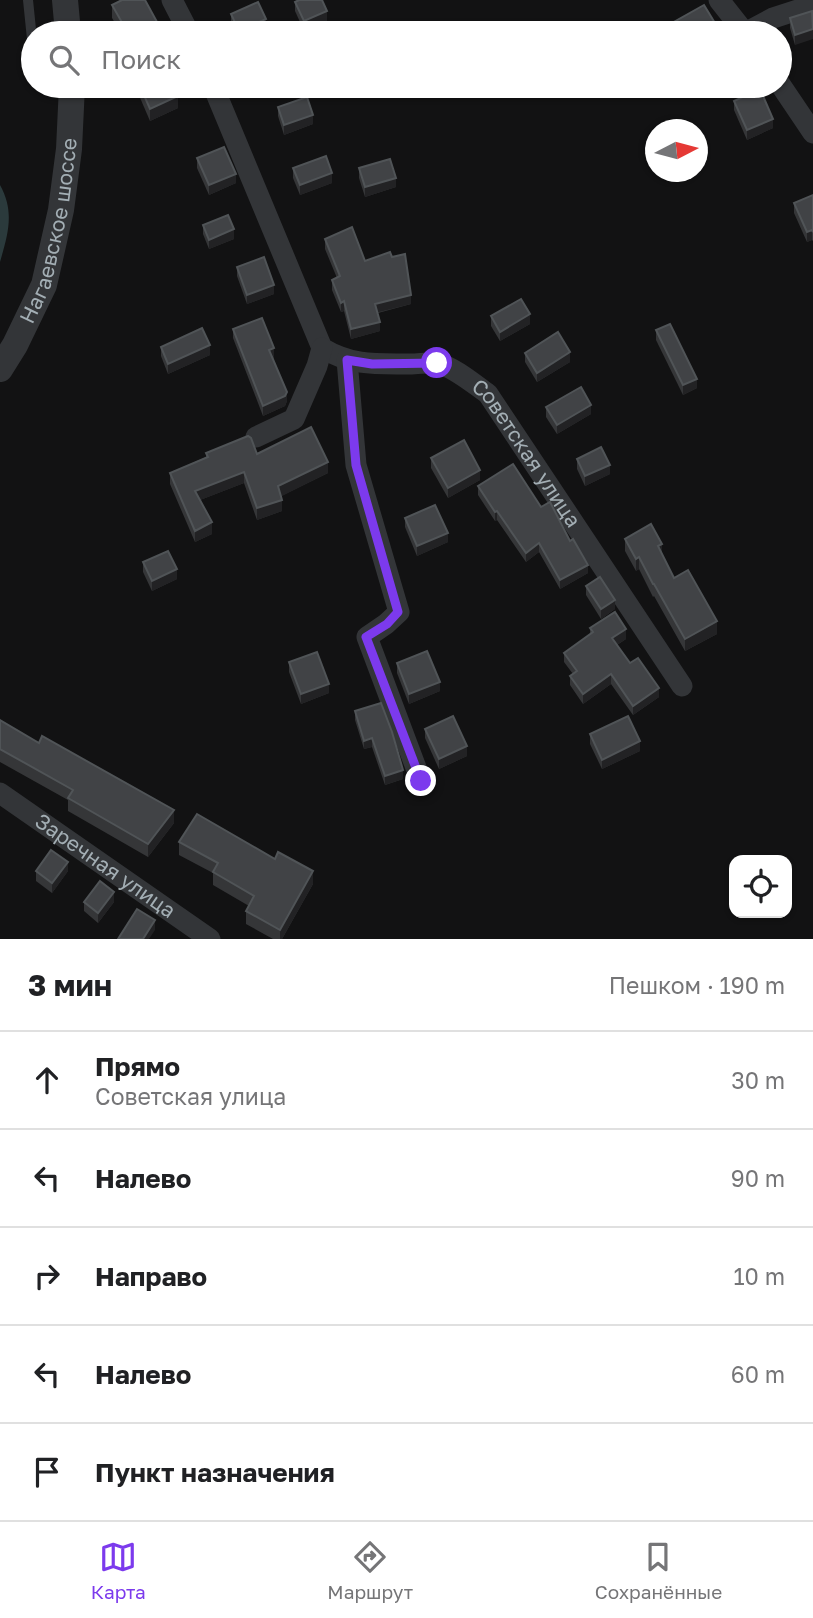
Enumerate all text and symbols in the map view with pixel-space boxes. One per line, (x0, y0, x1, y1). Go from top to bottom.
search box (21, 21, 792, 98)
icon: search (45, 41, 83, 79)
text: Поиск (101, 44, 181, 75)
north arrow (645, 119, 708, 182)
street label: Нагаевское шоссе (13, 137, 82, 327)
route start (421, 347, 452, 378)
street label: Советская улица (467, 373, 587, 532)
route end (405, 765, 436, 796)
street label: Заречная улица (30, 807, 181, 923)
map controls (729, 855, 792, 918)
button: locate (729, 855, 792, 918)
text: 3 мин (28, 967, 112, 1003)
text: Пешком · 190 m (609, 971, 785, 999)
text: Прямо (95, 1051, 180, 1082)
icon: ahead (28, 1061, 66, 1099)
text: 30 m (731, 1066, 785, 1094)
text: Советская улица (95, 1082, 286, 1110)
icon: left (28, 1159, 66, 1197)
text: Налево (95, 1163, 191, 1194)
text: 90 m (731, 1164, 785, 1192)
icon: right (28, 1257, 66, 1295)
text: Направо (95, 1261, 207, 1292)
text: 10 m (733, 1262, 785, 1290)
icon: left (28, 1355, 66, 1393)
text: Налево (95, 1359, 191, 1390)
text: 60 m (731, 1360, 785, 1388)
icon: arrive (28, 1453, 66, 1491)
text: Пункт назначения (95, 1457, 335, 1488)
tab: Карта (91, 1538, 146, 1603)
tab: Маршрут (327, 1538, 413, 1603)
tab: Сохранённые (595, 1538, 722, 1603)

